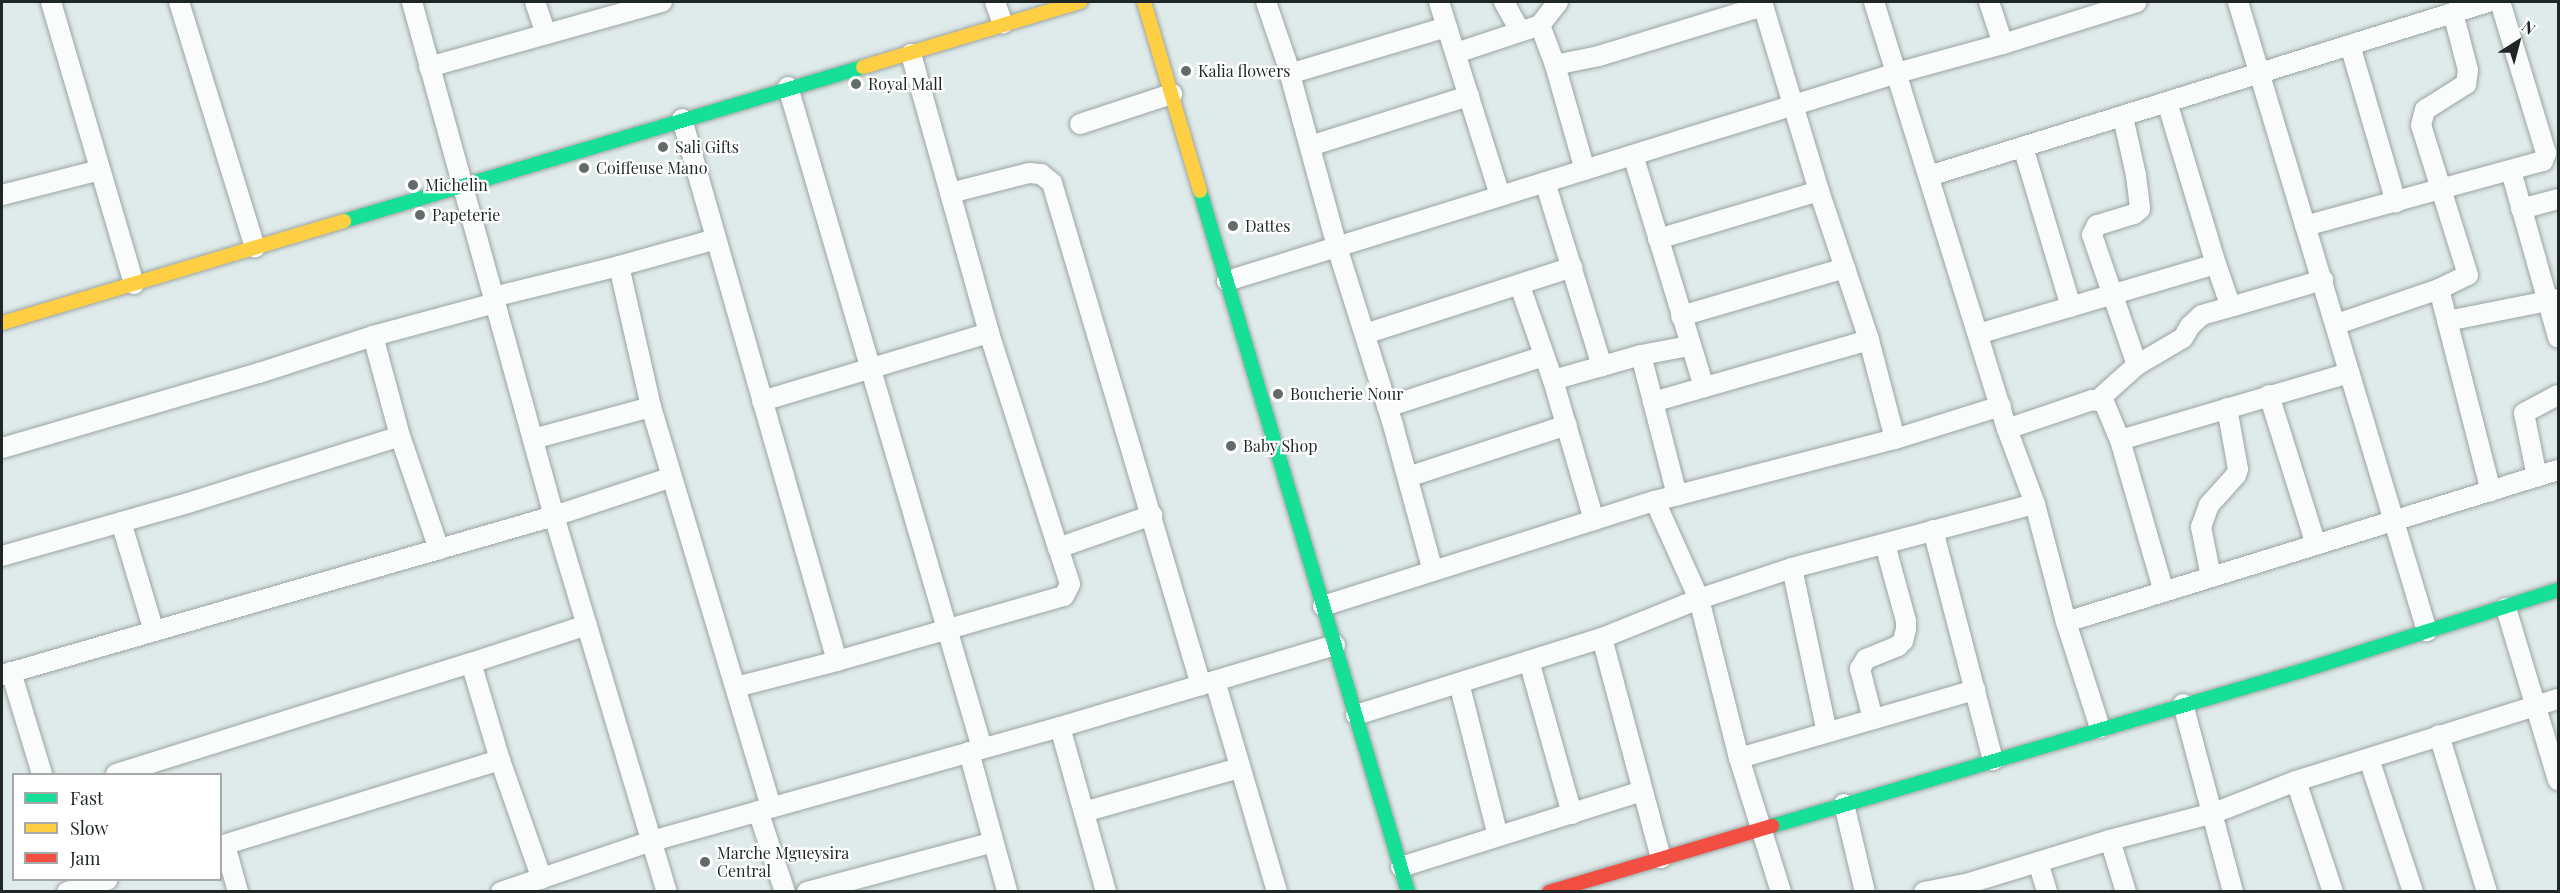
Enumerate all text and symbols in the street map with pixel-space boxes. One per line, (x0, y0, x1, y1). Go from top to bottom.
north arrow (2488, 12, 2548, 72)
text: N (2518, 15, 2540, 39)
place label: Kalia flowers (1198, 61, 1291, 81)
marker: Kalia flowers (1179, 64, 1193, 78)
place label: Royal Mall (868, 74, 942, 94)
marker: Royal Mall (849, 77, 863, 91)
place label: Sali Gifts (675, 137, 739, 157)
marker: Sali Gifts (656, 140, 670, 154)
place label: Coiffeuse Mano (596, 158, 707, 178)
marker: Coiffeuse Mano (577, 161, 591, 175)
place label: Michelin (425, 175, 488, 195)
marker: Michelin (406, 178, 420, 192)
place label: Papeterie (432, 205, 500, 225)
marker: Papeterie (413, 208, 427, 222)
place label: Dattes (1245, 216, 1290, 236)
marker: Dattes (1226, 219, 1240, 233)
place label: Boucherie Nour (1290, 384, 1403, 404)
marker: Boucherie Nour (1271, 387, 1285, 401)
place label: Baby Shop (1243, 436, 1318, 456)
marker: Baby Shop (1224, 439, 1238, 453)
legend (12, 773, 222, 881)
text: Fast (70, 786, 103, 810)
text: Slow (70, 816, 108, 840)
place label: Marche Mgueysira Central (717, 843, 849, 881)
text: Jam (70, 846, 100, 870)
marker: Marche Mgueysira Central (698, 855, 712, 869)

